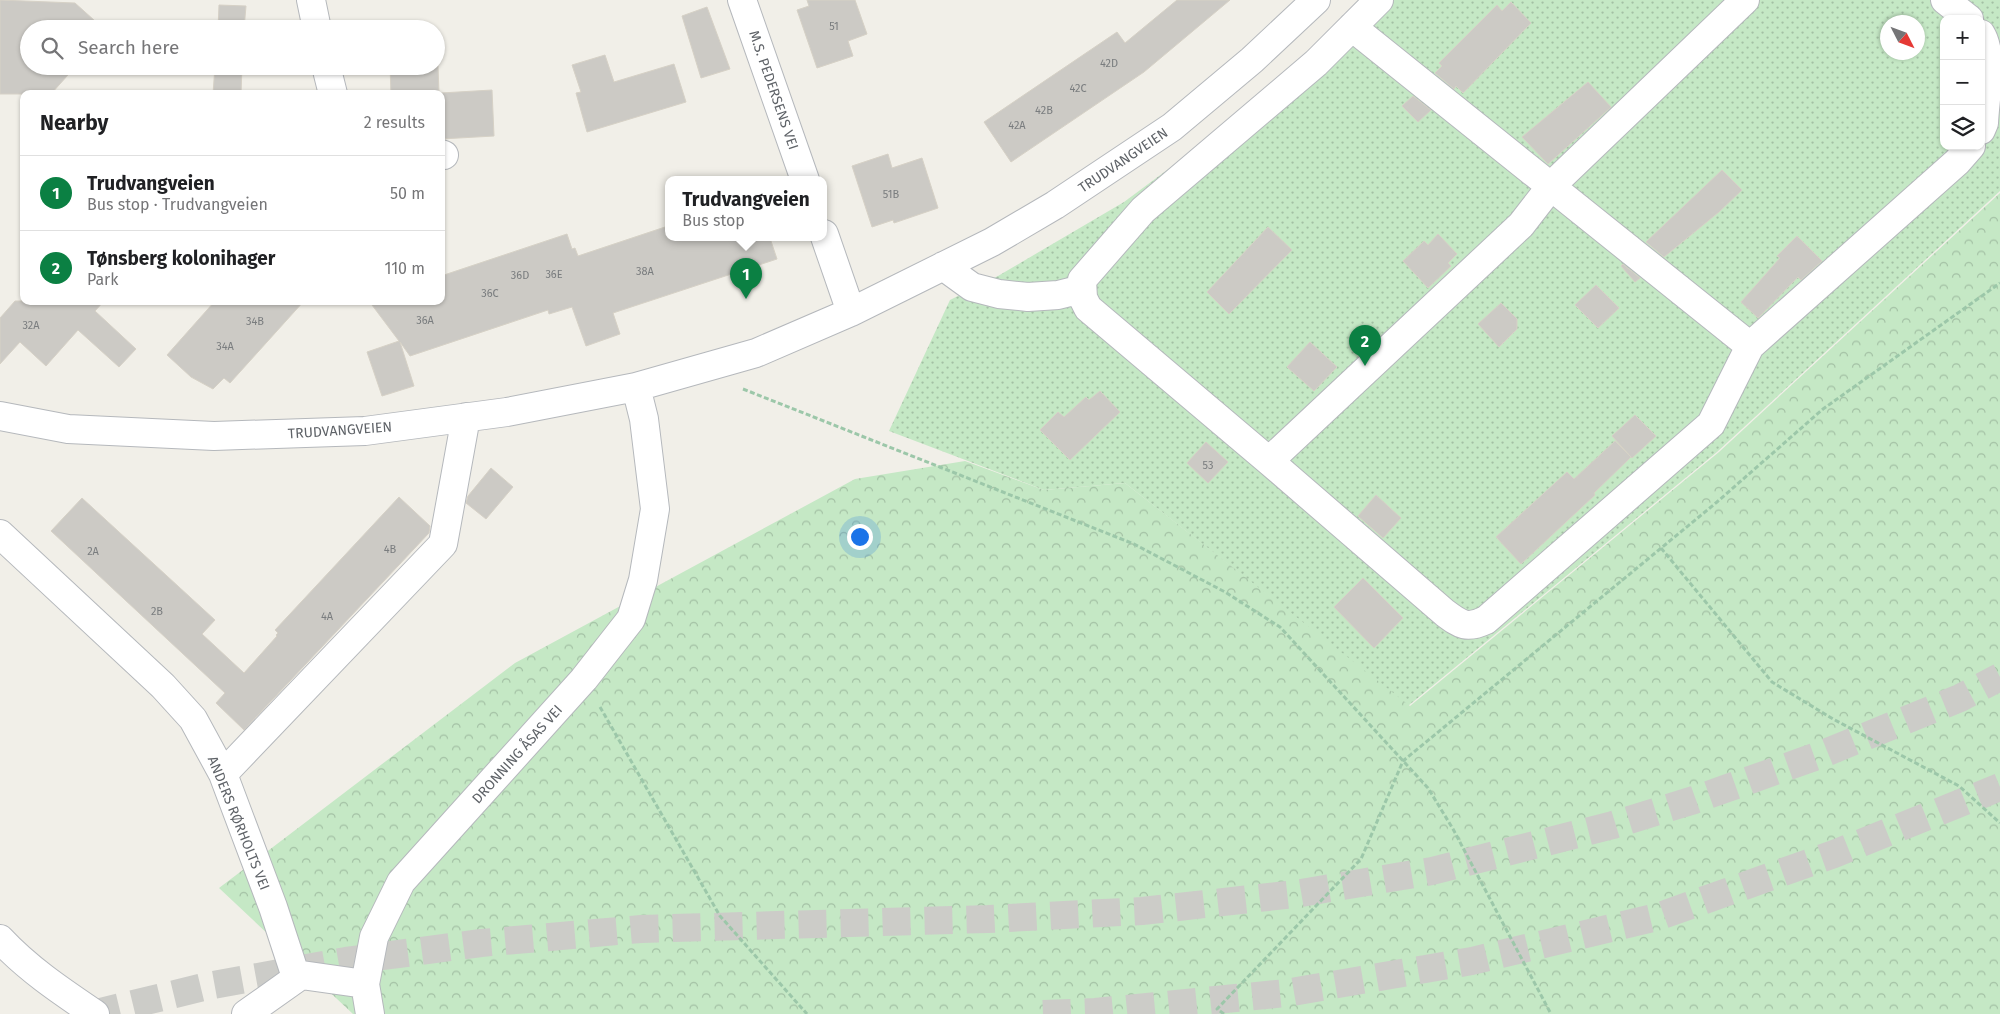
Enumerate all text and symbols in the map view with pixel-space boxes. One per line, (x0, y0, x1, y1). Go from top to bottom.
north arrow (1880, 15, 1925, 60)
map controls (1940, 15, 1985, 150)
button: + (1940, 15, 1985, 60)
search box (20, 20, 445, 75)
house number: 51 (829, 20, 839, 33)
street label: M.S. PEDERSENS VEI (745, 28, 802, 152)
icon: search (38, 34, 66, 62)
text: Search here (78, 36, 179, 59)
house number: 42D (1100, 57, 1118, 70)
button: − (1940, 60, 1985, 105)
house number: 42C (1069, 82, 1087, 95)
house number: 42B (1035, 104, 1053, 117)
button: layers (1940, 105, 1985, 150)
text: Nearby (40, 110, 108, 136)
text: 2 results (364, 113, 425, 132)
house number: 42A (1008, 119, 1026, 132)
street label: TRUDVANGVEIEN (1075, 124, 1171, 197)
text: Trudvangveien (87, 172, 215, 195)
popup (665, 176, 827, 241)
text: 1 (52, 184, 60, 203)
text: 50 m (390, 184, 425, 203)
text: Trudvangveien (682, 188, 810, 211)
house number: 51B (883, 188, 900, 201)
text: Bus stop · Trudvangveien (87, 195, 268, 214)
text: Bus stop (682, 211, 745, 230)
text: Tønsberg kolonihager (87, 247, 275, 270)
pin: 1 (730, 258, 762, 299)
text: 2 (52, 259, 60, 278)
text: 110 m (384, 259, 425, 278)
house number: 38A (636, 265, 655, 278)
house number: 36E (545, 268, 563, 281)
house number: 36D (511, 269, 529, 282)
text: Park (87, 270, 119, 289)
house number: 36C (481, 287, 499, 300)
house number: 36A (416, 314, 435, 327)
house number: 34B (246, 315, 264, 328)
house number: 32A (22, 319, 40, 332)
pin: 2 (1349, 325, 1381, 366)
house number: 34A (216, 340, 234, 353)
street label: TRUDVANGVEIEN (287, 418, 393, 443)
house number: 53 (1203, 459, 1213, 472)
your location (847, 524, 873, 550)
house number: 4B (384, 543, 397, 556)
house number: 2A (87, 545, 100, 558)
house number: 2B (151, 605, 163, 618)
house number: 4A (321, 610, 334, 623)
street label: DRONNING ÅSAS VEI (468, 701, 566, 807)
street label: ANDERS RØRHOLTS VEI (204, 754, 273, 893)

